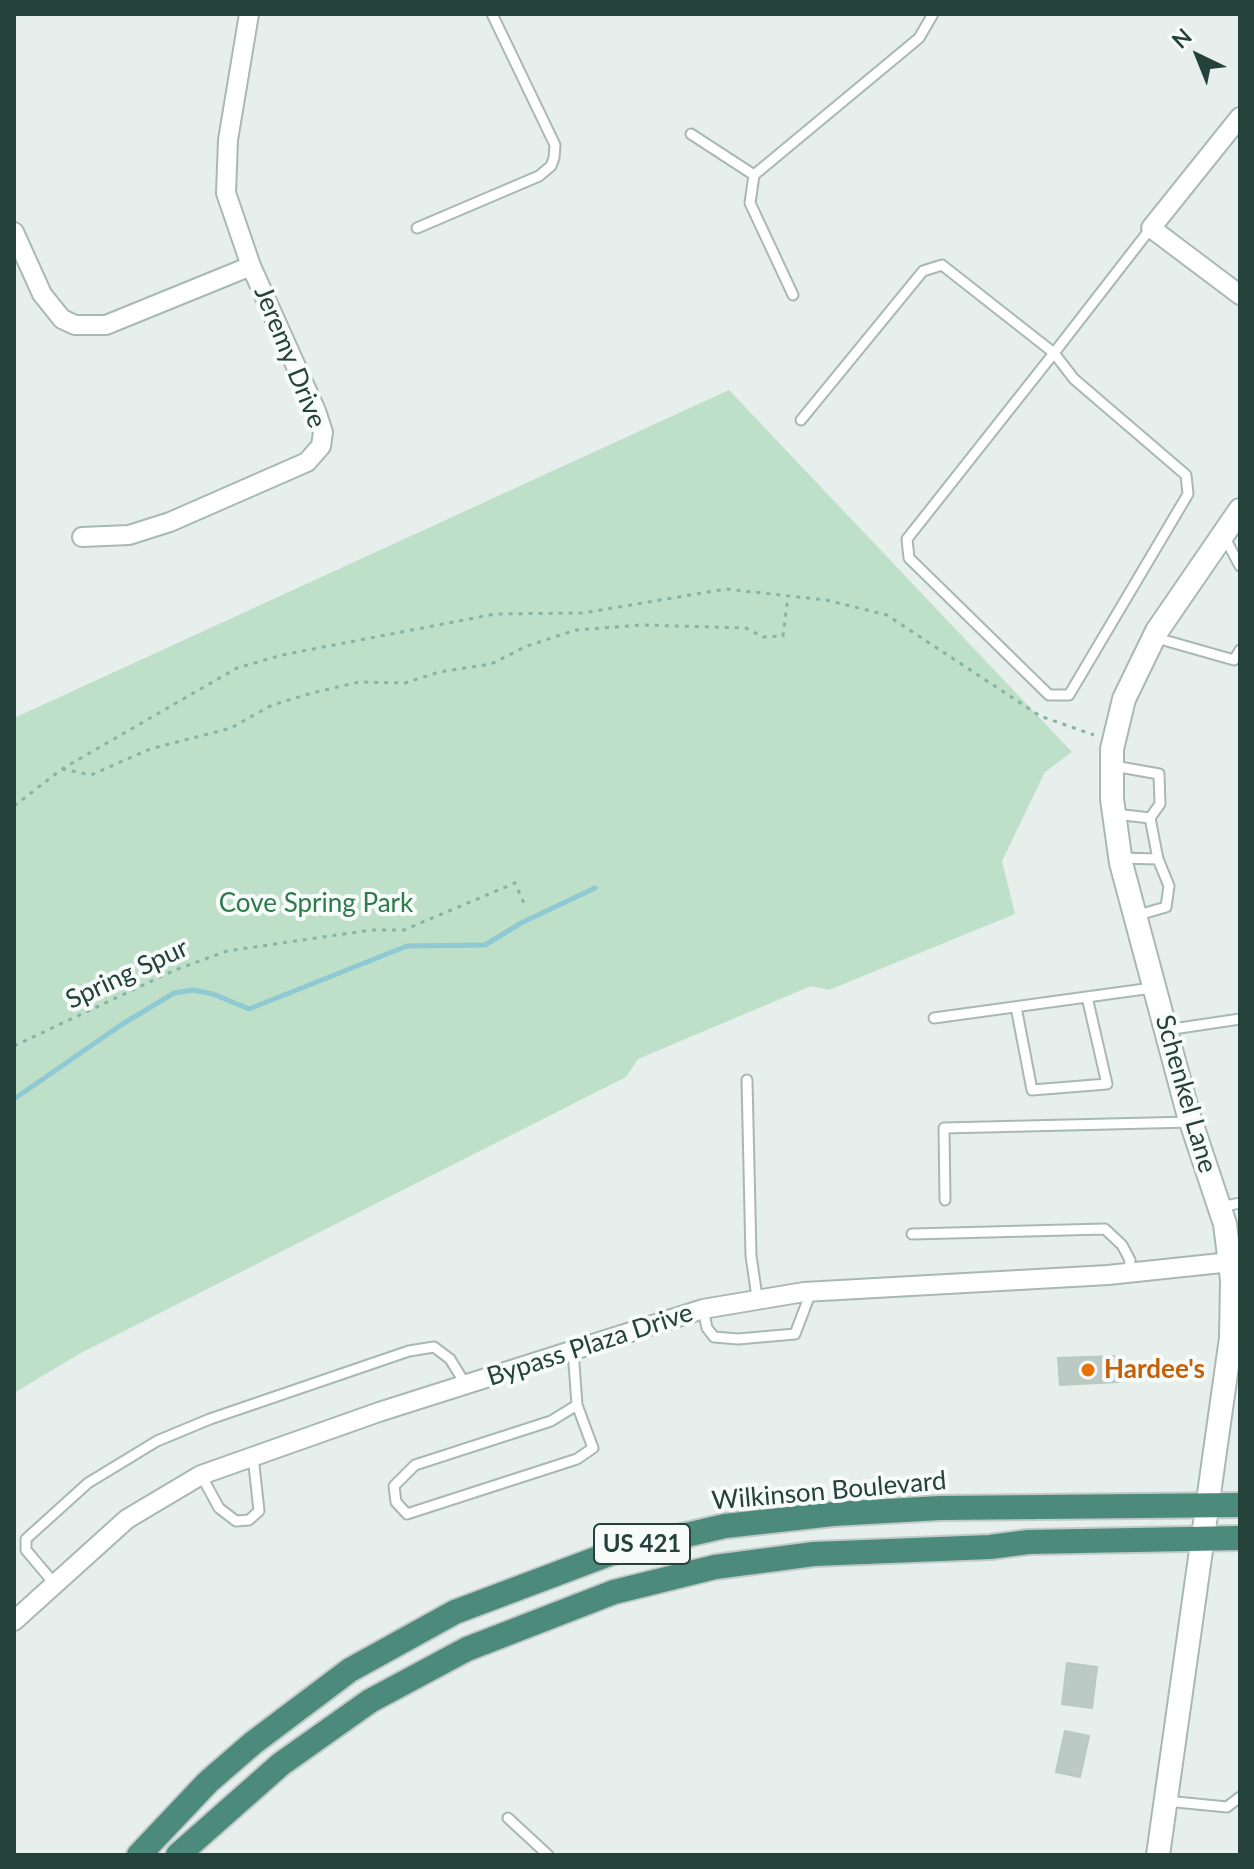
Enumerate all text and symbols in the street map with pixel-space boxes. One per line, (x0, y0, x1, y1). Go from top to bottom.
north arrow (1158, 16, 1238, 96)
text: N (1166, 22, 1197, 54)
street label: Jeremy Drive (247, 282, 333, 432)
park label: Cove Spring Park (219, 888, 413, 920)
street label: Spring Spur (61, 932, 193, 1016)
street label: Schenkel Lane (1149, 1012, 1223, 1176)
street label: Bypass Plaza Drive (483, 1297, 697, 1393)
place label: Hardee's (1104, 1354, 1205, 1386)
marker: Hardee's (1079, 1361, 1097, 1379)
street label: Wilkinson Boulevard (710, 1465, 948, 1517)
road number: US 421 (594, 1524, 690, 1564)

